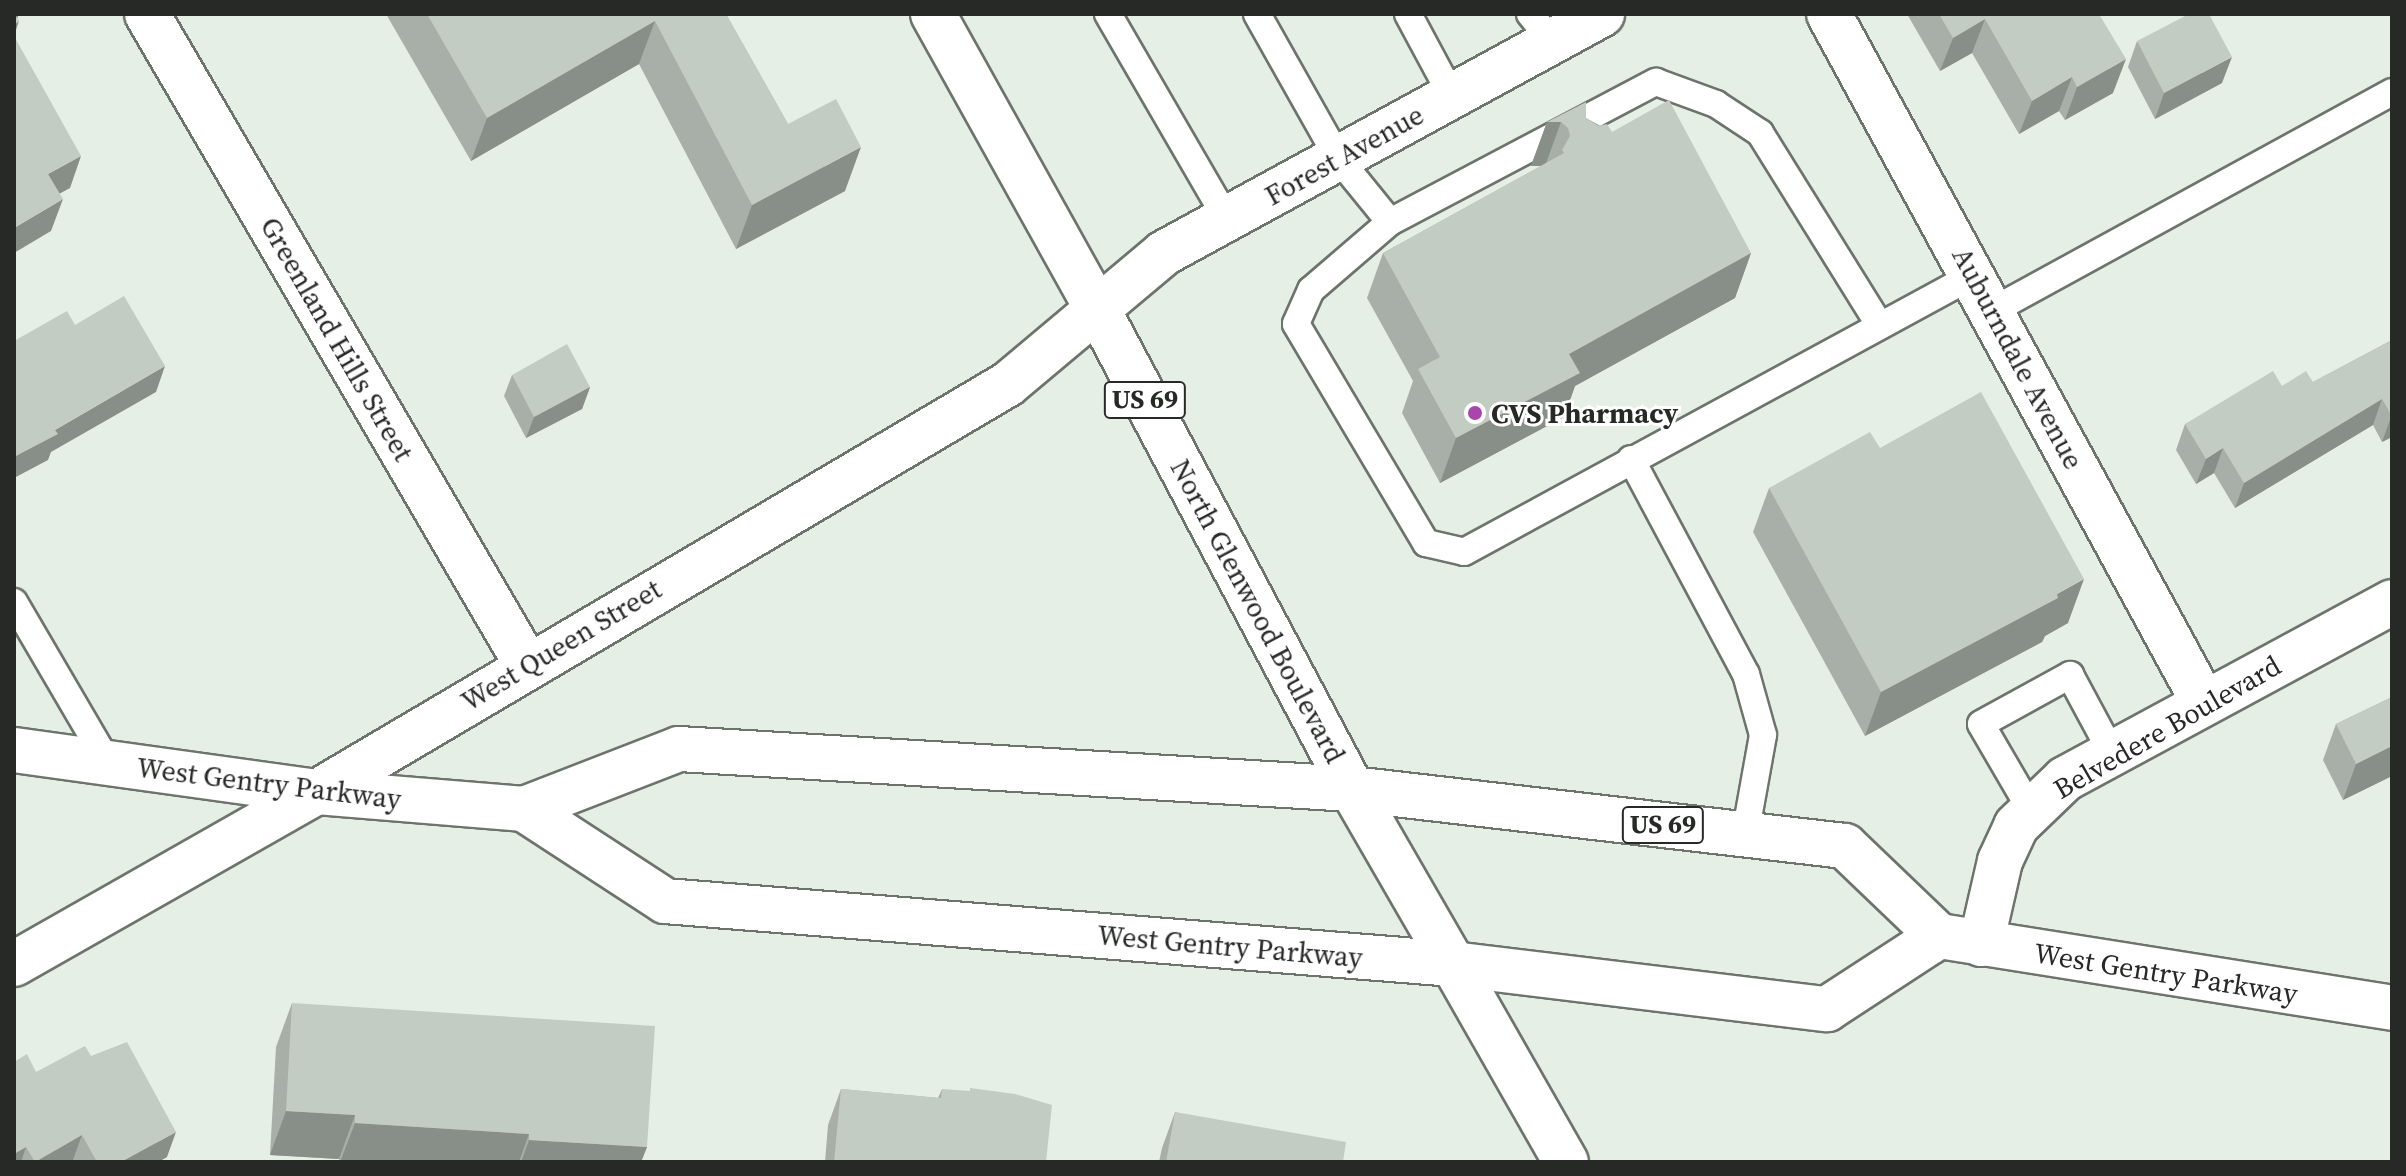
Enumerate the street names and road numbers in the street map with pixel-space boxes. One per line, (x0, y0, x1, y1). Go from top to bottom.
street label: Forest Avenue (1259, 98, 1429, 212)
street label: Greenland Hills Street (253, 211, 421, 467)
street label: Auburndale Avenue (1945, 241, 2091, 475)
road number: US 69 (1103, 378, 1187, 422)
street label: North Glenwood Boulevard (1164, 454, 1352, 768)
street label: West Queen Street (455, 572, 667, 718)
street label: Belvedere Boulevard (2047, 648, 2287, 806)
street label: West Gentry Parkway (135, 750, 403, 816)
road number: US 69 (1621, 803, 1705, 847)
street label: West Gentry Parkway (1096, 918, 1364, 974)
street label: West Gentry Parkway (2032, 936, 2300, 1010)

